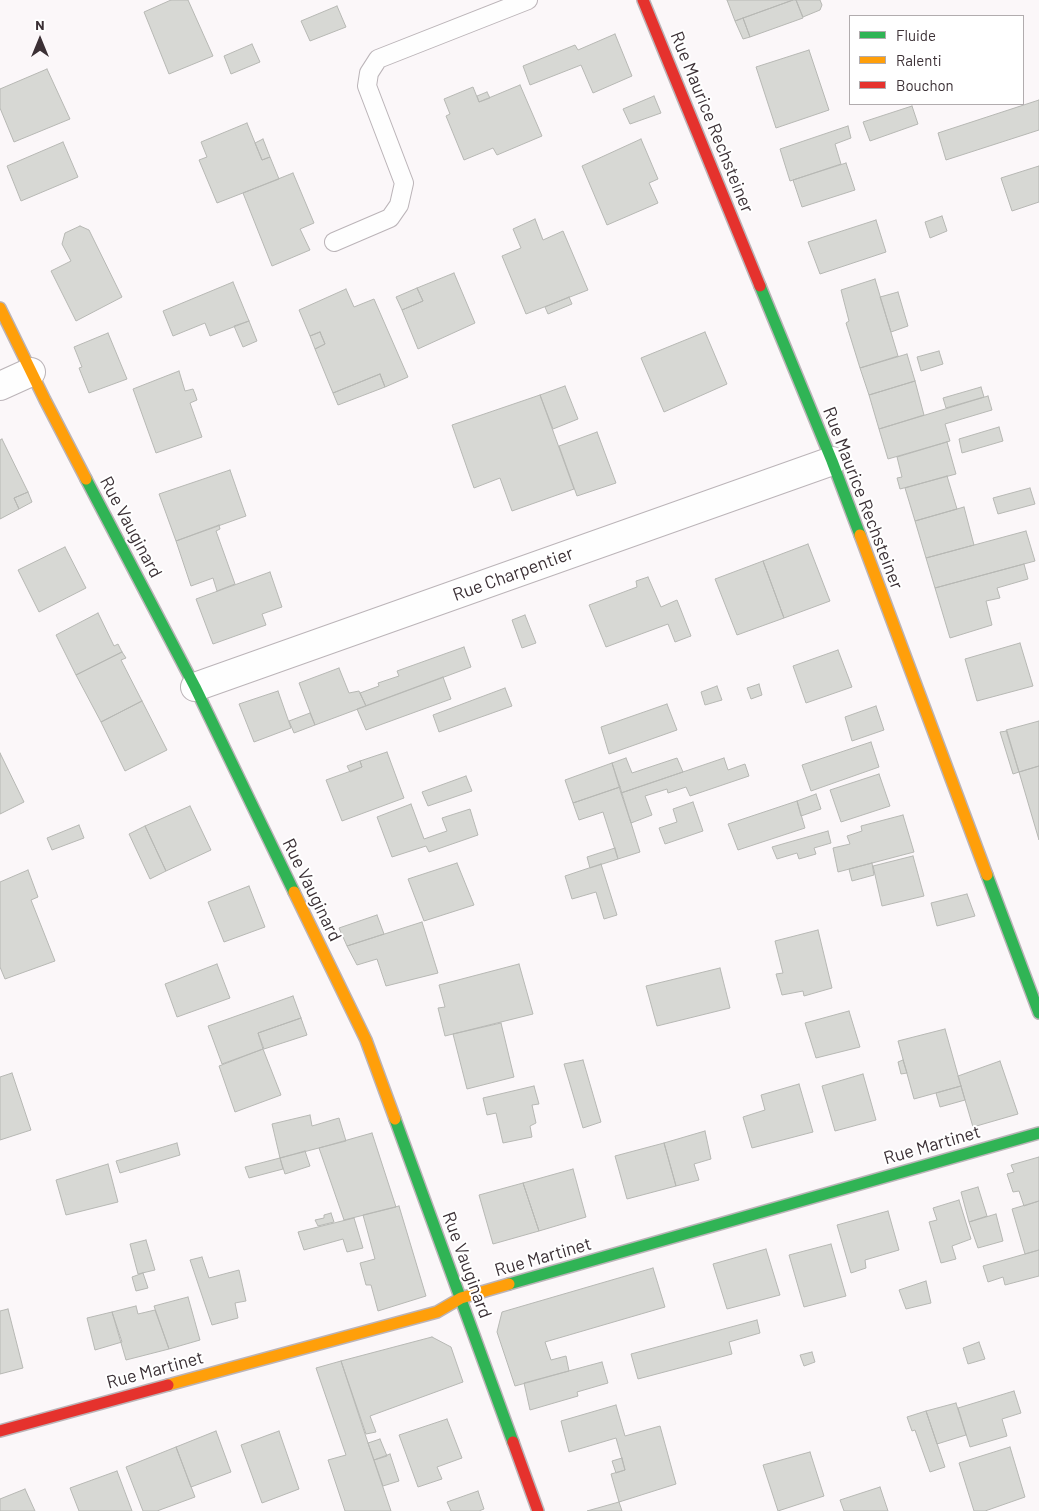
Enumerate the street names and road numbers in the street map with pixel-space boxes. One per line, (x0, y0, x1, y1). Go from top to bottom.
street label: Rue Maurice Rechsteiner (666, 28, 758, 216)
street label: Rue Maurice Rechsteiner (818, 404, 908, 592)
street label: Rue Vauginard (95, 473, 167, 581)
street label: Rue Charpentier (450, 542, 576, 606)
street label: Rue Vauginard (278, 835, 346, 945)
street label: Rue Martinet (881, 1121, 983, 1169)
street label: Rue Vauginard (438, 1209, 496, 1321)
street label: Rue Martinet (492, 1233, 594, 1281)
street label: Rue Martinet (104, 1347, 206, 1393)

